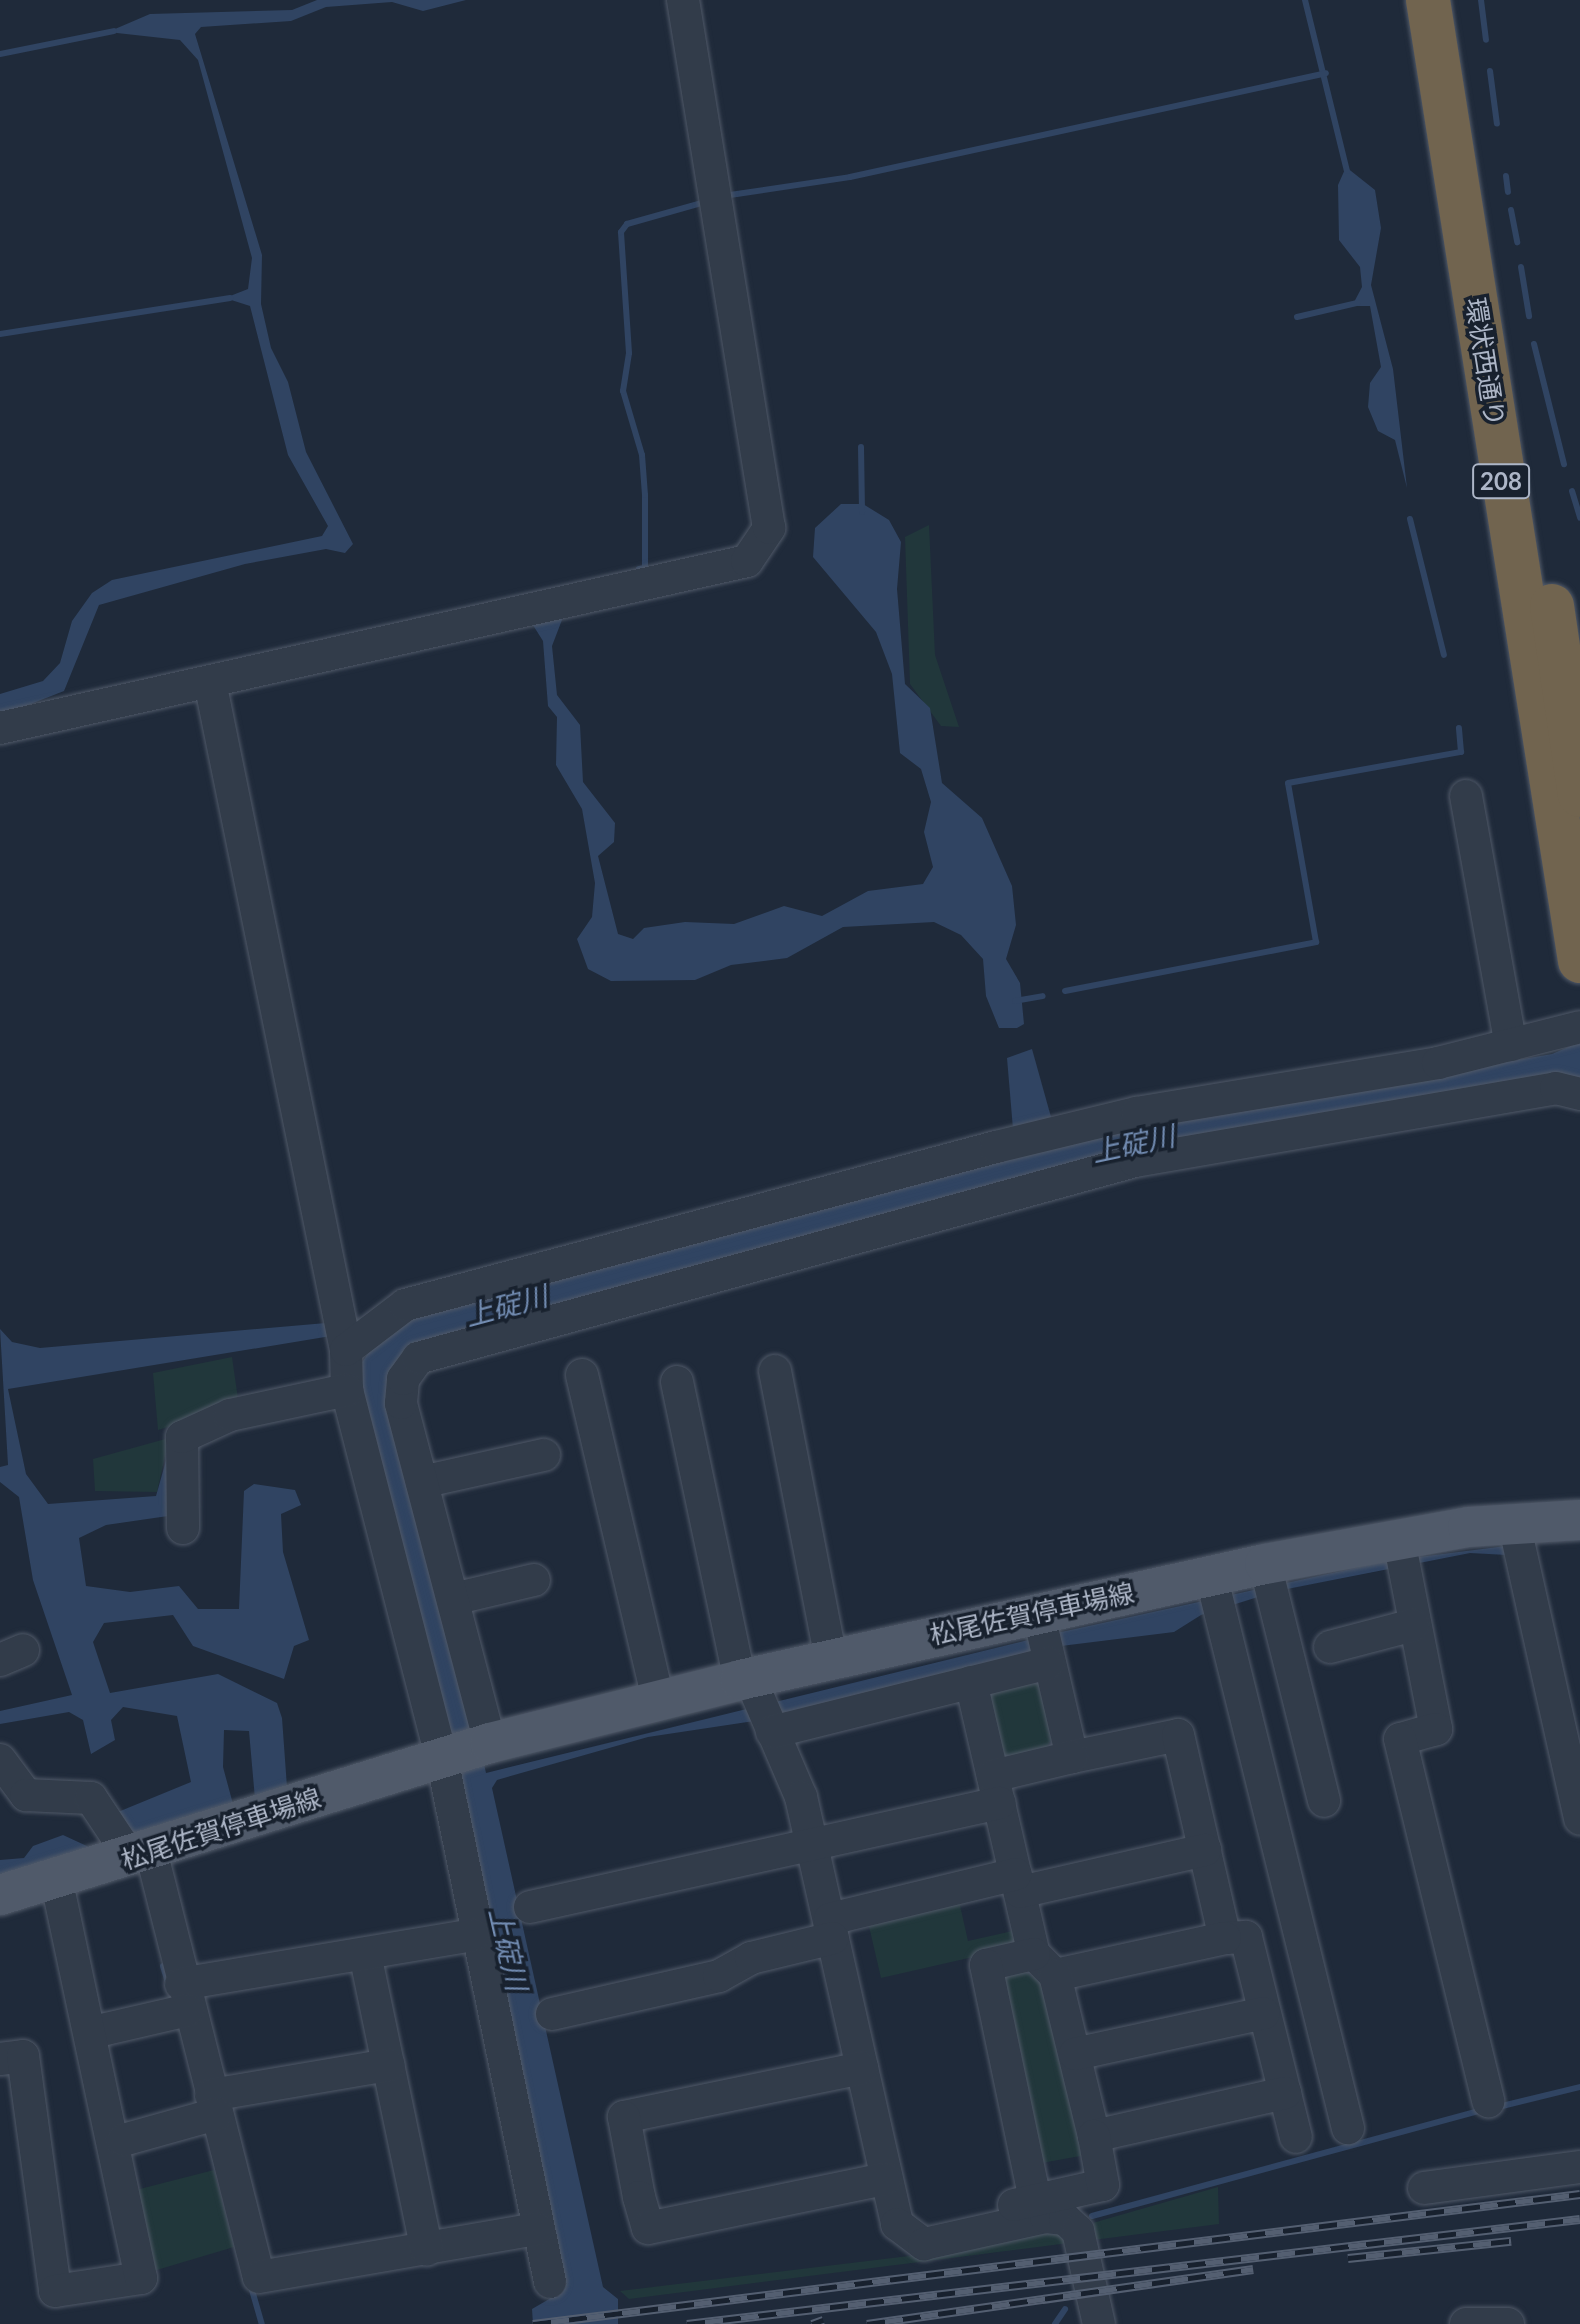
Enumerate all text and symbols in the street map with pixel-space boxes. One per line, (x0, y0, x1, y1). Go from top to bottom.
street label: 環状西通り (1459, 295, 1511, 429)
road number: 208 (1471, 461, 1531, 501)
water label: 上碇川 (1088, 1118, 1178, 1168)
water label: 上碇川 (461, 1278, 551, 1332)
street label: 松尾佐賀停車場線 (927, 1577, 1137, 1651)
street label: 松尾佐賀停車場線 (117, 1782, 325, 1876)
water label: 上碇川 (483, 1904, 535, 1994)

